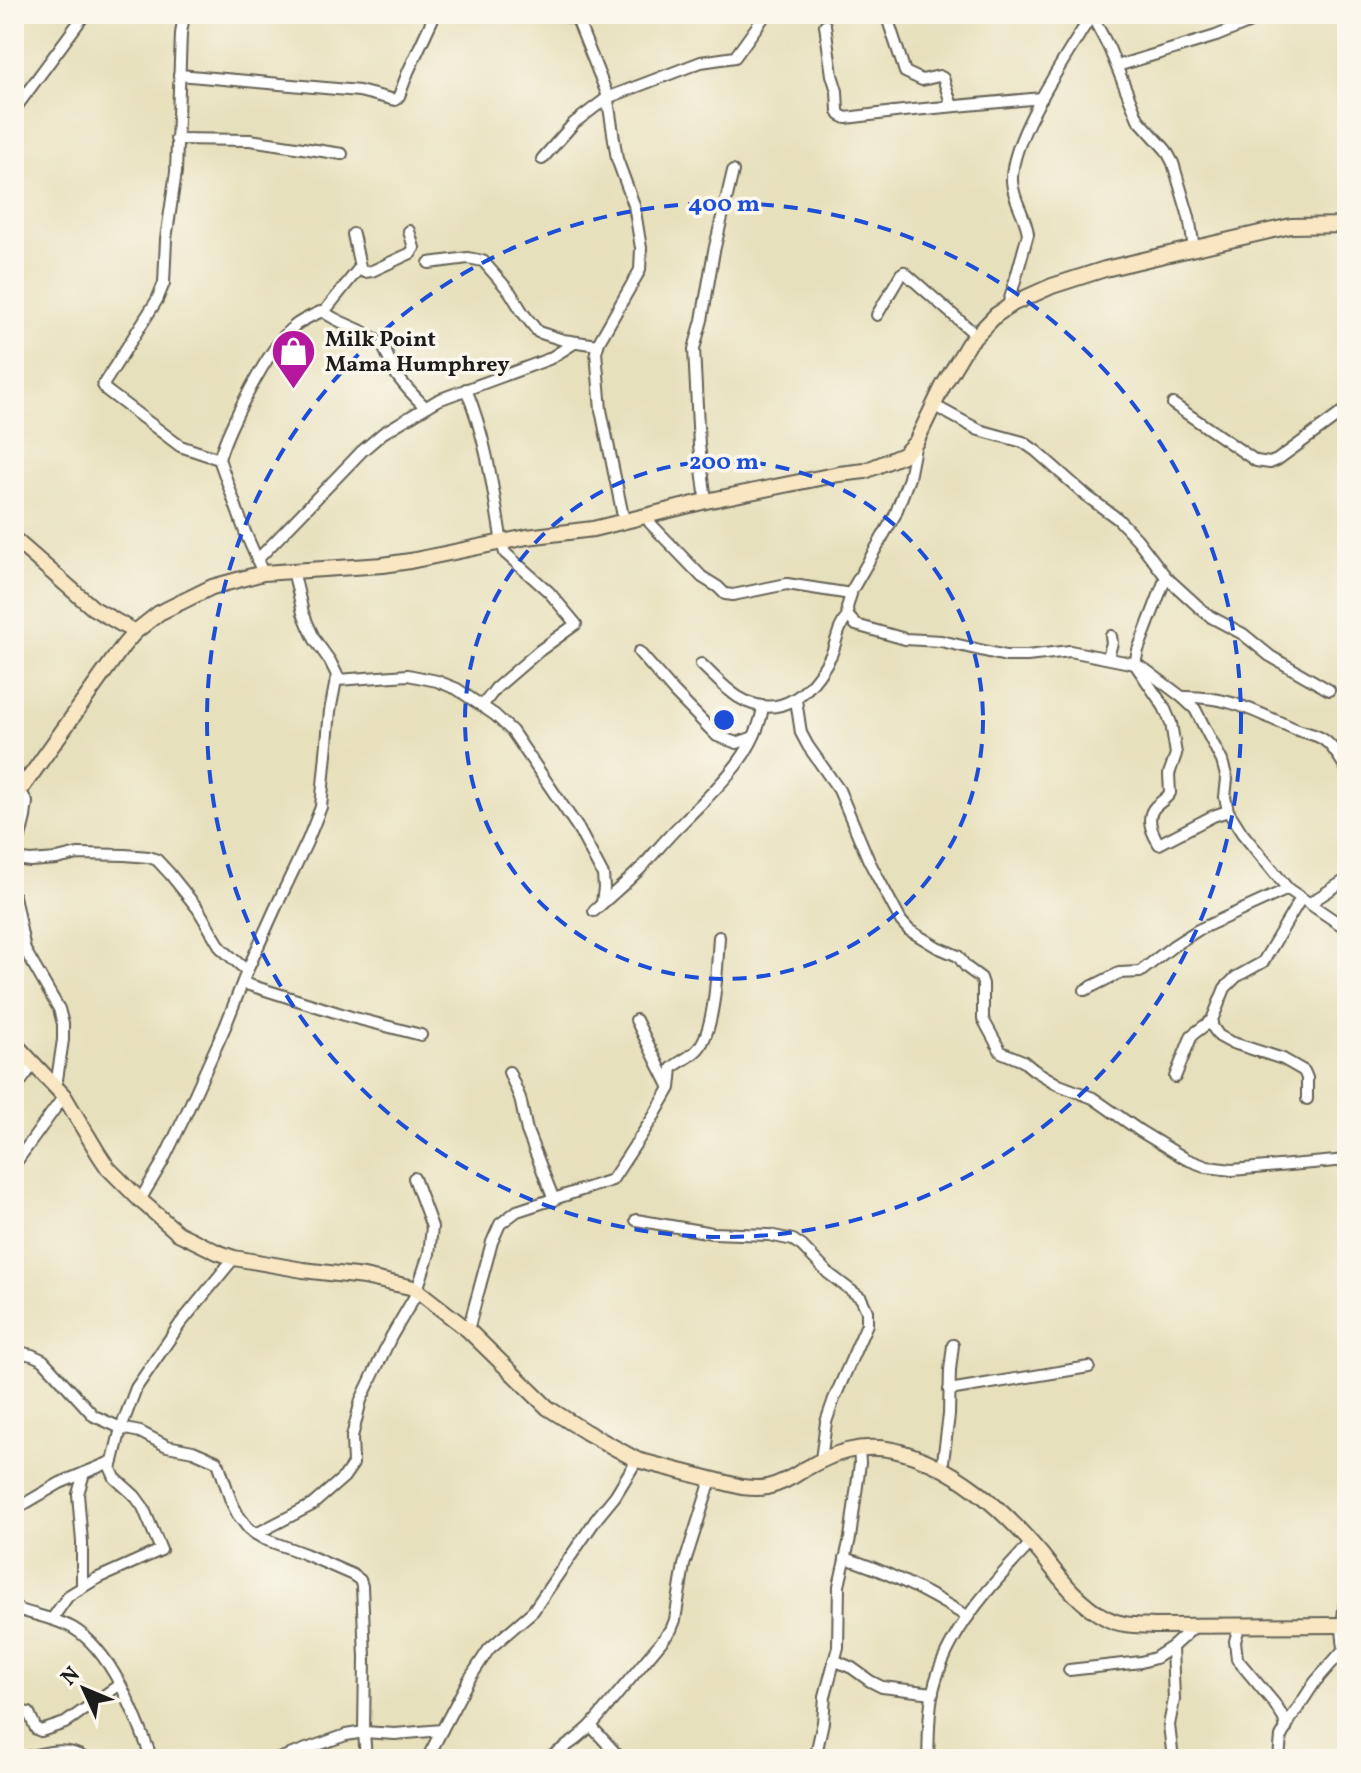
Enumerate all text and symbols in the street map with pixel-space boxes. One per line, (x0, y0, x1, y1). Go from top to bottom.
text: 400 m (688, 188, 760, 222)
place label: Milk Point Mama Humphrey (325, 325, 510, 381)
shop icon: Milk Point Mama Humphrey (270, 327, 318, 390)
text: 200 m (689, 446, 759, 480)
centre of rings (710, 706, 738, 734)
north arrow (44, 1649, 124, 1729)
text: N (55, 1660, 88, 1693)

